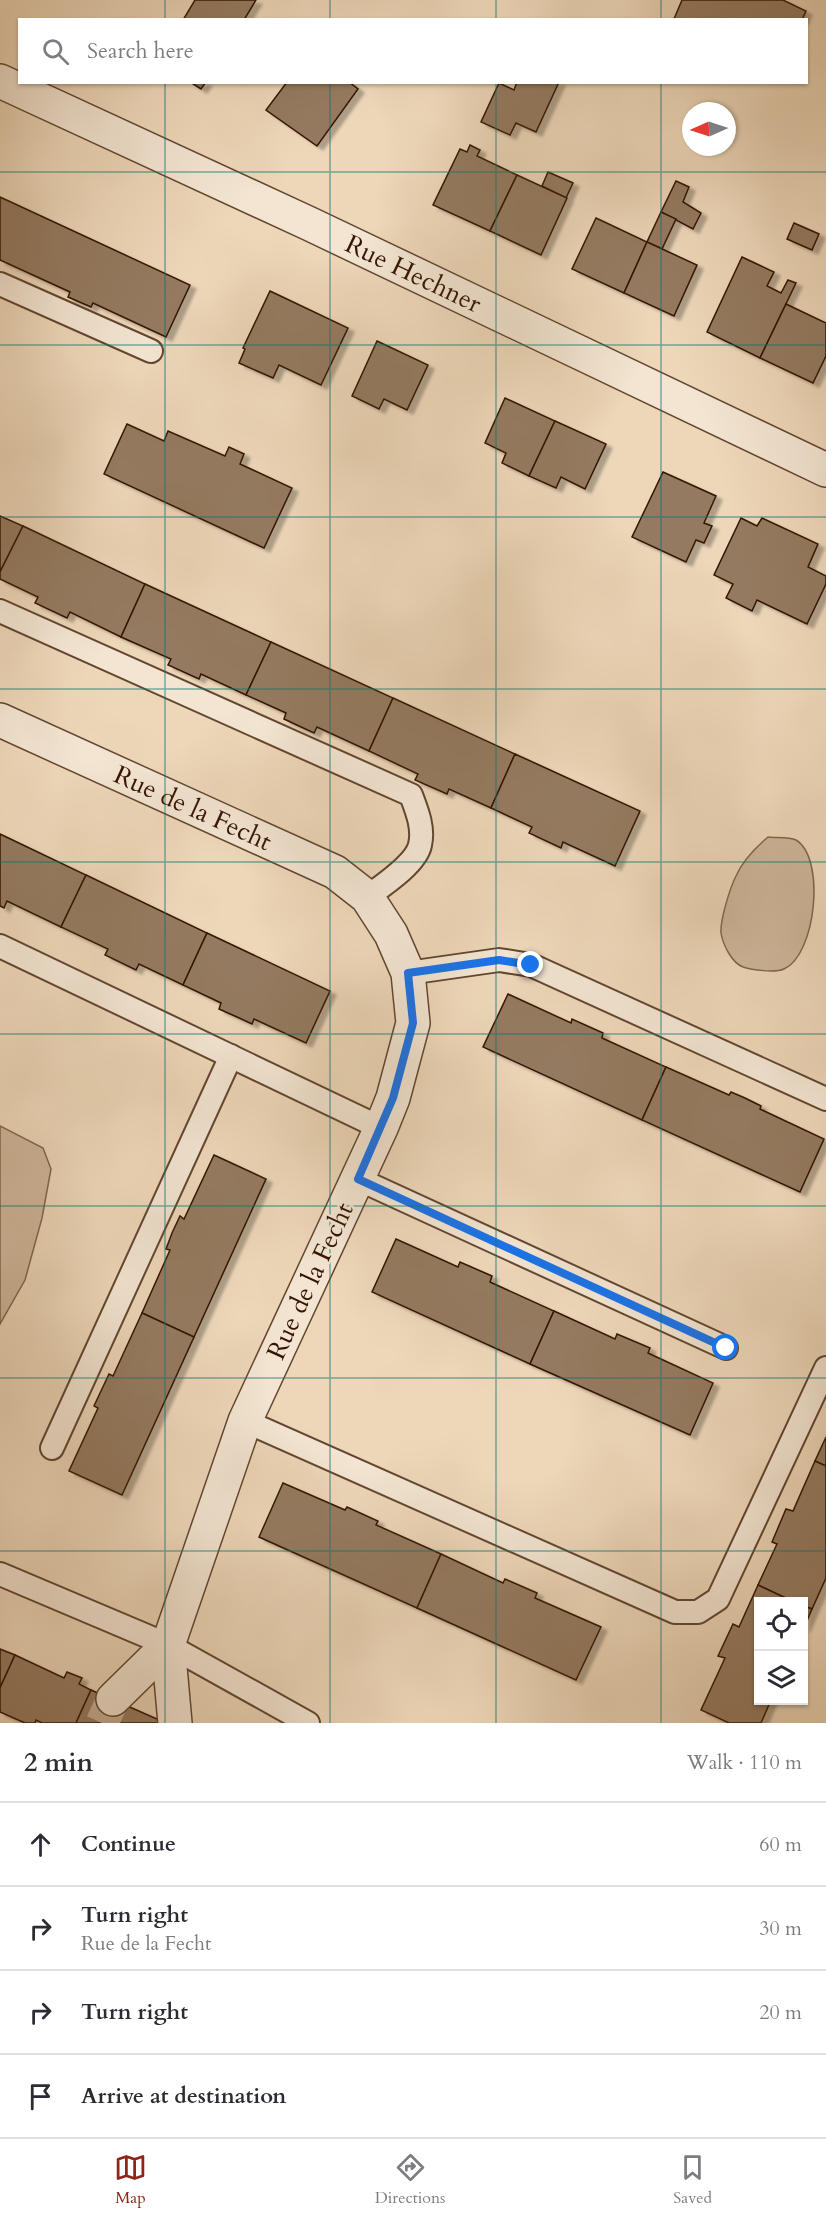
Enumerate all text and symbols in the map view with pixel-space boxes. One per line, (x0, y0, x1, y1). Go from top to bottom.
search box (18, 18, 808, 84)
icon: search (39, 35, 72, 68)
text: Search here (87, 36, 194, 66)
north arrow (682, 102, 736, 156)
street label: Rue Hechner (340, 226, 488, 321)
street label: Rue de la Fecht (109, 757, 278, 859)
route end (517, 951, 543, 977)
street label: Rue de la Fecht (258, 1197, 362, 1365)
route start (712, 1334, 738, 1360)
map controls (754, 1597, 808, 1705)
button: locate (754, 1597, 808, 1651)
button: layers (754, 1651, 808, 1705)
text: 2 min (24, 1745, 93, 1780)
text: Walk · 110 m (687, 1749, 802, 1776)
icon: ahead (24, 1828, 57, 1861)
text: Continue (81, 1829, 176, 1859)
text: 60 m (759, 1831, 802, 1858)
text: Turn right (81, 1900, 188, 1930)
icon: right (24, 1912, 57, 1945)
text: 30 m (759, 1915, 802, 1942)
text: Rue de la Fecht (81, 1930, 211, 1957)
icon: right (24, 1996, 57, 2029)
text: Turn right (81, 1997, 188, 2027)
text: 20 m (759, 1999, 802, 2026)
icon: arrive (24, 2080, 57, 2113)
text: Arrive at destination (81, 2081, 286, 2111)
tab: Map (114, 2151, 147, 2209)
tab: Directions (375, 2151, 445, 2209)
tab: Saved (673, 2151, 712, 2209)

